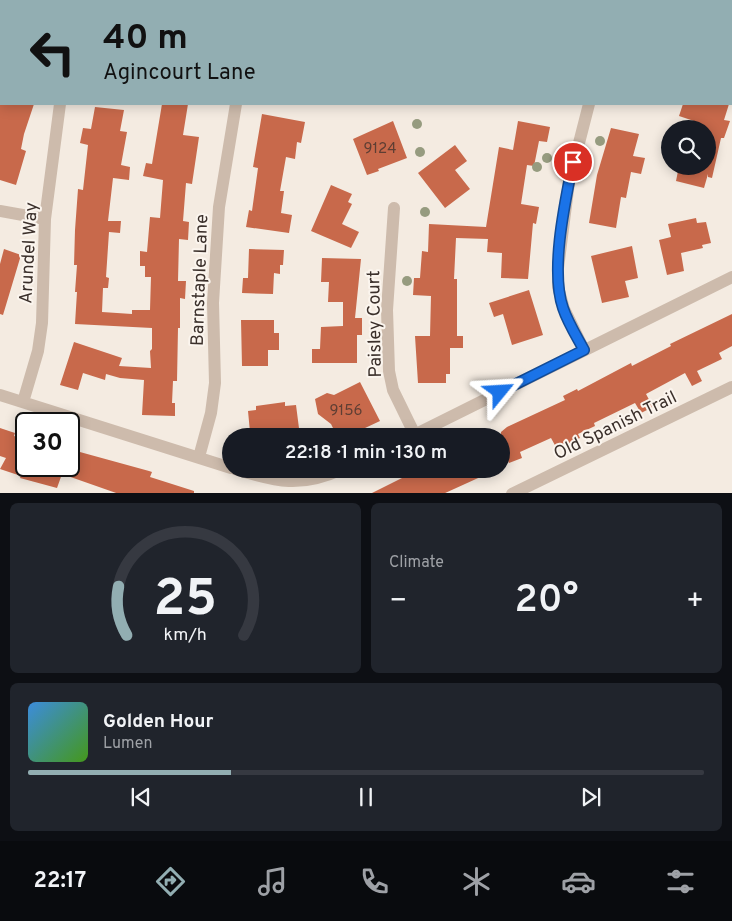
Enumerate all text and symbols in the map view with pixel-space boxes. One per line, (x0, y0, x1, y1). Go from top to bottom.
text: 40 m (103, 17, 188, 61)
icon: left (20, 20, 85, 85)
text: Agincourt Lane (103, 60, 255, 87)
map controls (661, 120, 716, 175)
button: search (661, 120, 716, 175)
house number: 9124 (364, 140, 396, 159)
pin (552, 141, 594, 183)
icon: arrive (559, 148, 587, 176)
street label: Arundel Way (15, 202, 44, 304)
street label: Barnstaple Lane (187, 214, 214, 346)
street label: Paisley Court (363, 270, 388, 378)
position arrow (473, 365, 525, 417)
street label: Old Spanish Trail (550, 387, 681, 466)
house number: 9156 (330, 402, 362, 421)
speed limit sign: 30 (15, 412, 80, 477)
text: 22:18 · 1 min · 130 m (285, 441, 447, 465)
text: Climate (389, 553, 444, 573)
text: 25 (154, 568, 217, 634)
text: 20° (515, 577, 578, 626)
text: − (389, 584, 407, 620)
text: + (686, 584, 704, 620)
text: km/h (164, 624, 207, 647)
text: Golden Hour (103, 710, 214, 734)
text: Lumen (103, 734, 153, 754)
icon: previous (127, 783, 155, 811)
icon: pause (352, 783, 380, 811)
icon: next (577, 783, 605, 811)
icon: directions (153, 864, 188, 899)
icon: music (255, 864, 290, 899)
icon: phone (357, 864, 392, 899)
icon: climate (459, 864, 494, 899)
icon: car (561, 864, 596, 899)
icon: filters (663, 864, 698, 899)
text: 22:17 (34, 868, 86, 895)

